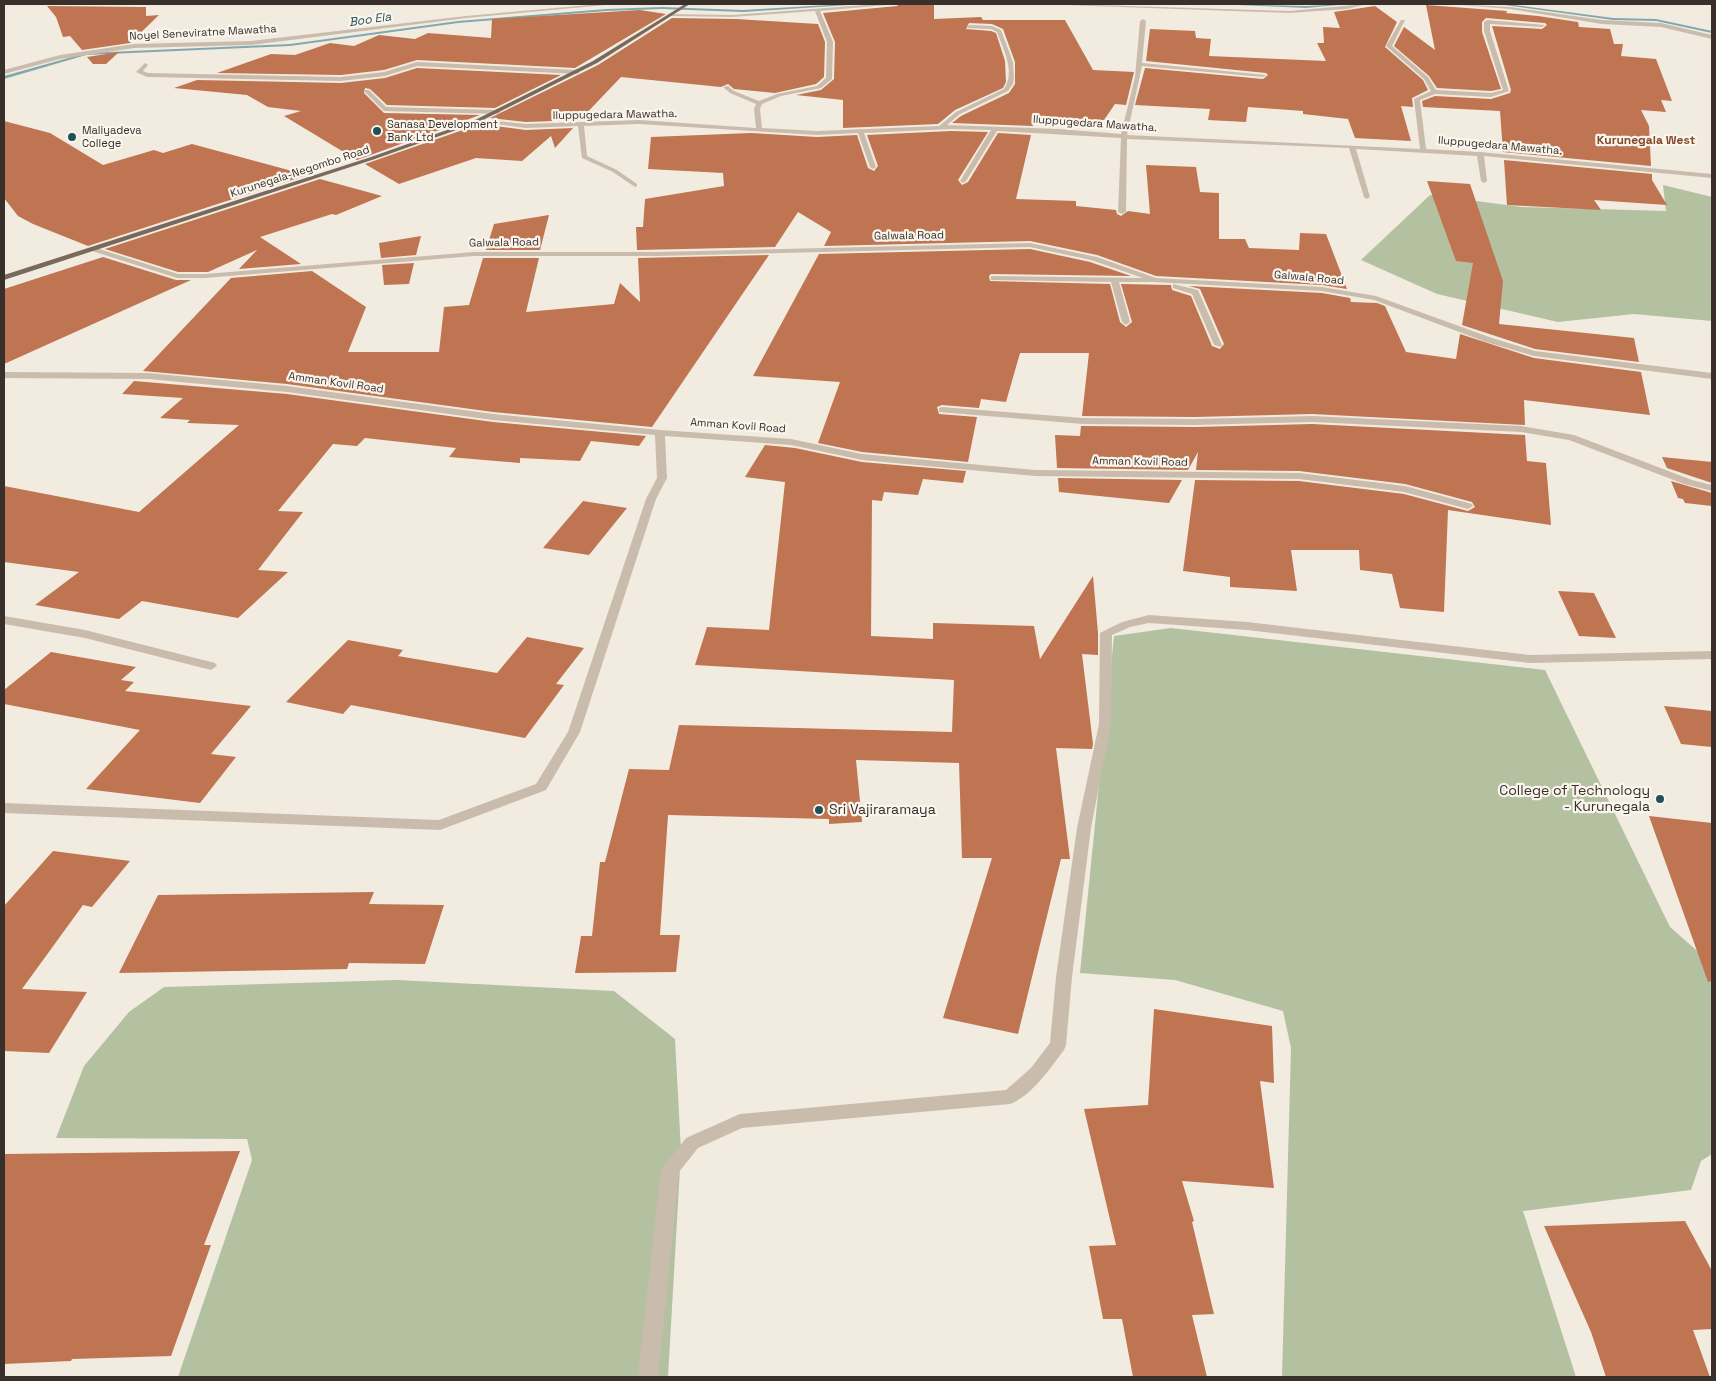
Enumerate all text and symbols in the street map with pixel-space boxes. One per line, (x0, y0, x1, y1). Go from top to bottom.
water label: Boo Ela (348, 10, 392, 30)
street label: Noyel Seneviratne Mawatha (129, 23, 277, 43)
street label: Iluppugedara Mawatha. (553, 107, 677, 123)
street label: Iluppugedara Mawatha. (1032, 113, 1158, 135)
place label: Sanasa Development Bank Ltd (387, 118, 498, 144)
place label: Maliyadeva College (82, 124, 142, 150)
marker: Sanasa Development Bank Ltd (371, 125, 383, 137)
marker: Maliyadeva College (66, 131, 78, 143)
street label: Iluppugedara Mawatha. (1437, 134, 1563, 158)
district label: Kurunegala West (1597, 134, 1695, 148)
street label: Kurunegala-Negombo Road (229, 143, 371, 201)
street label: Galwala Road (874, 229, 944, 243)
street label: Galwala Road (469, 236, 539, 250)
street label: Galwala Road (1273, 268, 1345, 288)
street label: Amman Kovil Road (288, 370, 384, 396)
street label: Amman Kovil Road (690, 416, 786, 436)
street label: Amman Kovil Road (1092, 455, 1188, 469)
place label: College of Technology - Kurunegala (1499, 783, 1650, 816)
marker: College of Technology - Kurunegala (1654, 793, 1666, 805)
place label: Sri Vajiraramaya (829, 802, 936, 818)
marker: Sri Vajiraramaya (813, 804, 825, 816)

